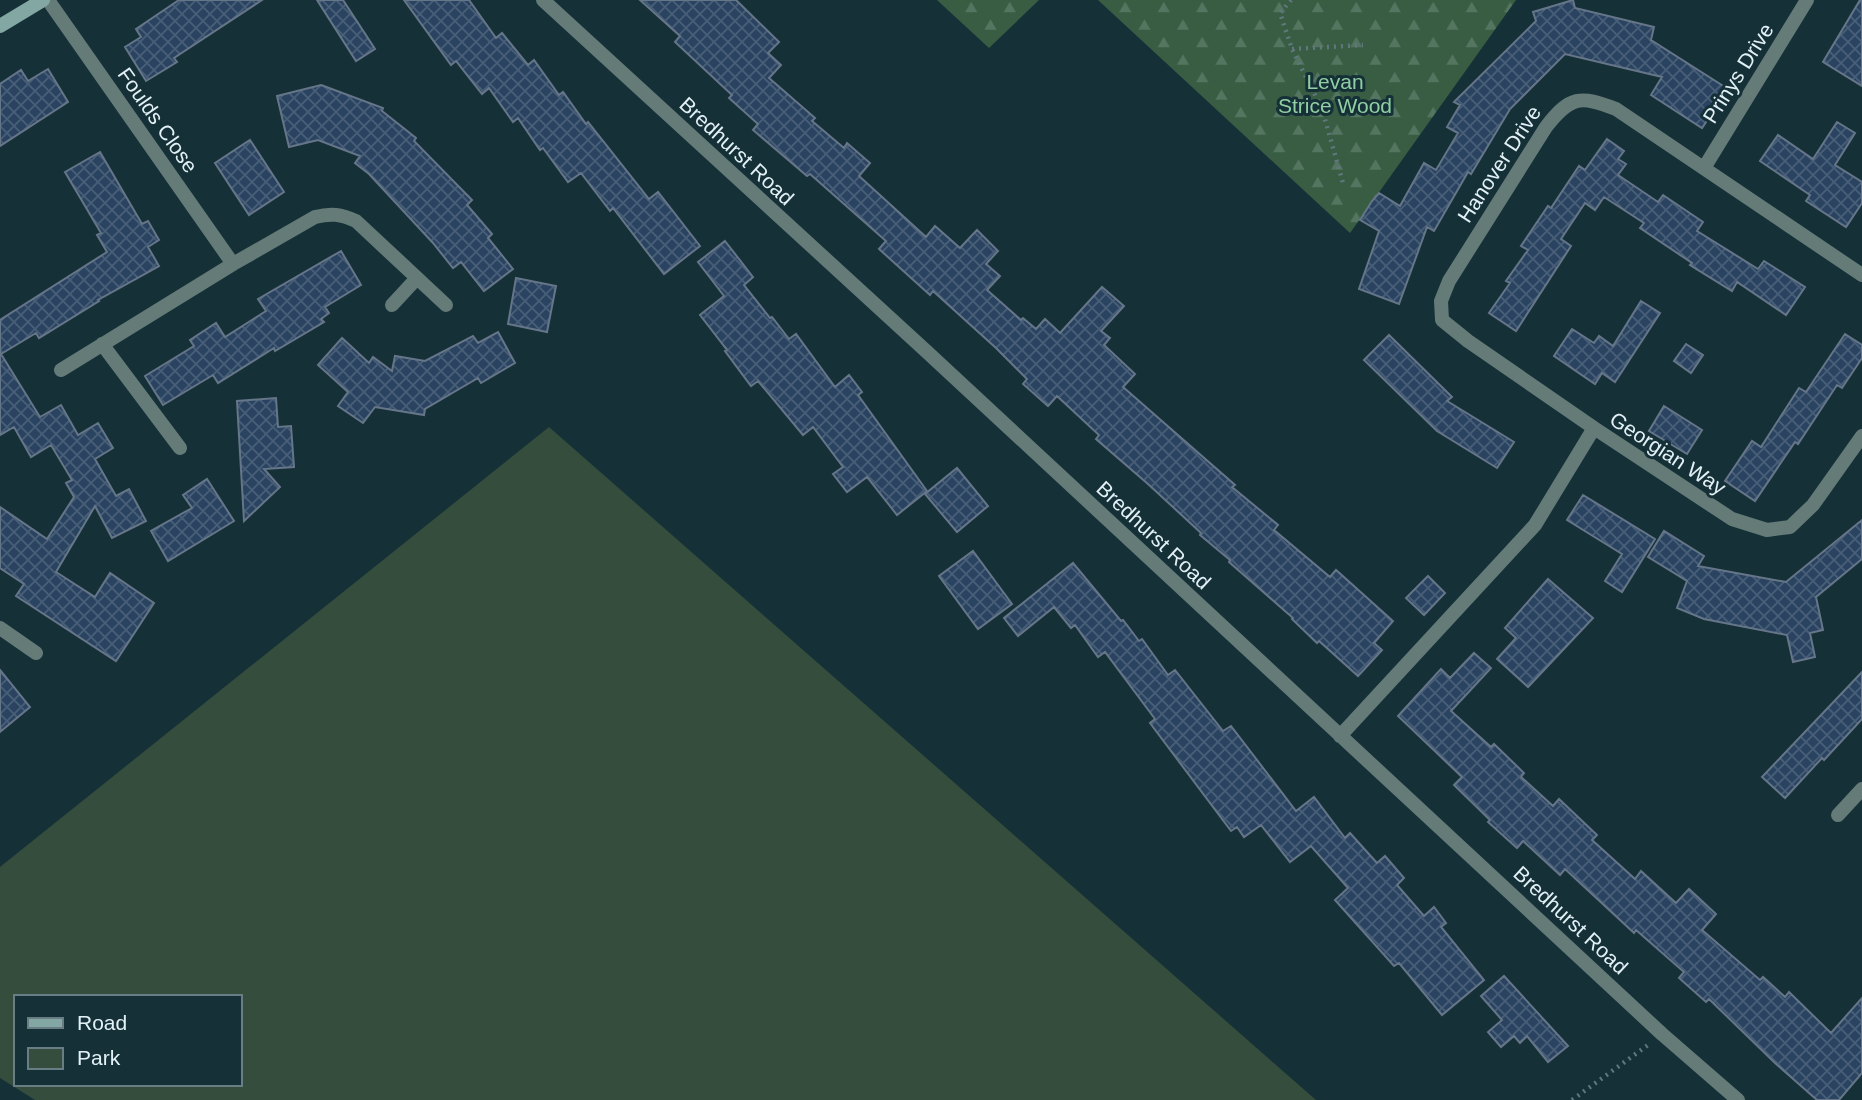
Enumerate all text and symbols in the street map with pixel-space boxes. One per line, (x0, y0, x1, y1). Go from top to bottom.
street label: Prinys Drive (1698, 19, 1778, 127)
street label: Foulds Close (113, 63, 203, 177)
park label: Levan Strice Wood (1278, 70, 1392, 117)
street label: Bredhurst Road (675, 92, 799, 210)
street label: Hanover Drive (1453, 101, 1545, 227)
street label: Georgian Way (1606, 407, 1731, 499)
street label: Bredhurst Road (1092, 476, 1216, 594)
street label: Bredhurst Road (1509, 861, 1633, 979)
legend (14, 995, 242, 1086)
text: Road (77, 1011, 127, 1034)
text: Park (77, 1046, 121, 1069)

